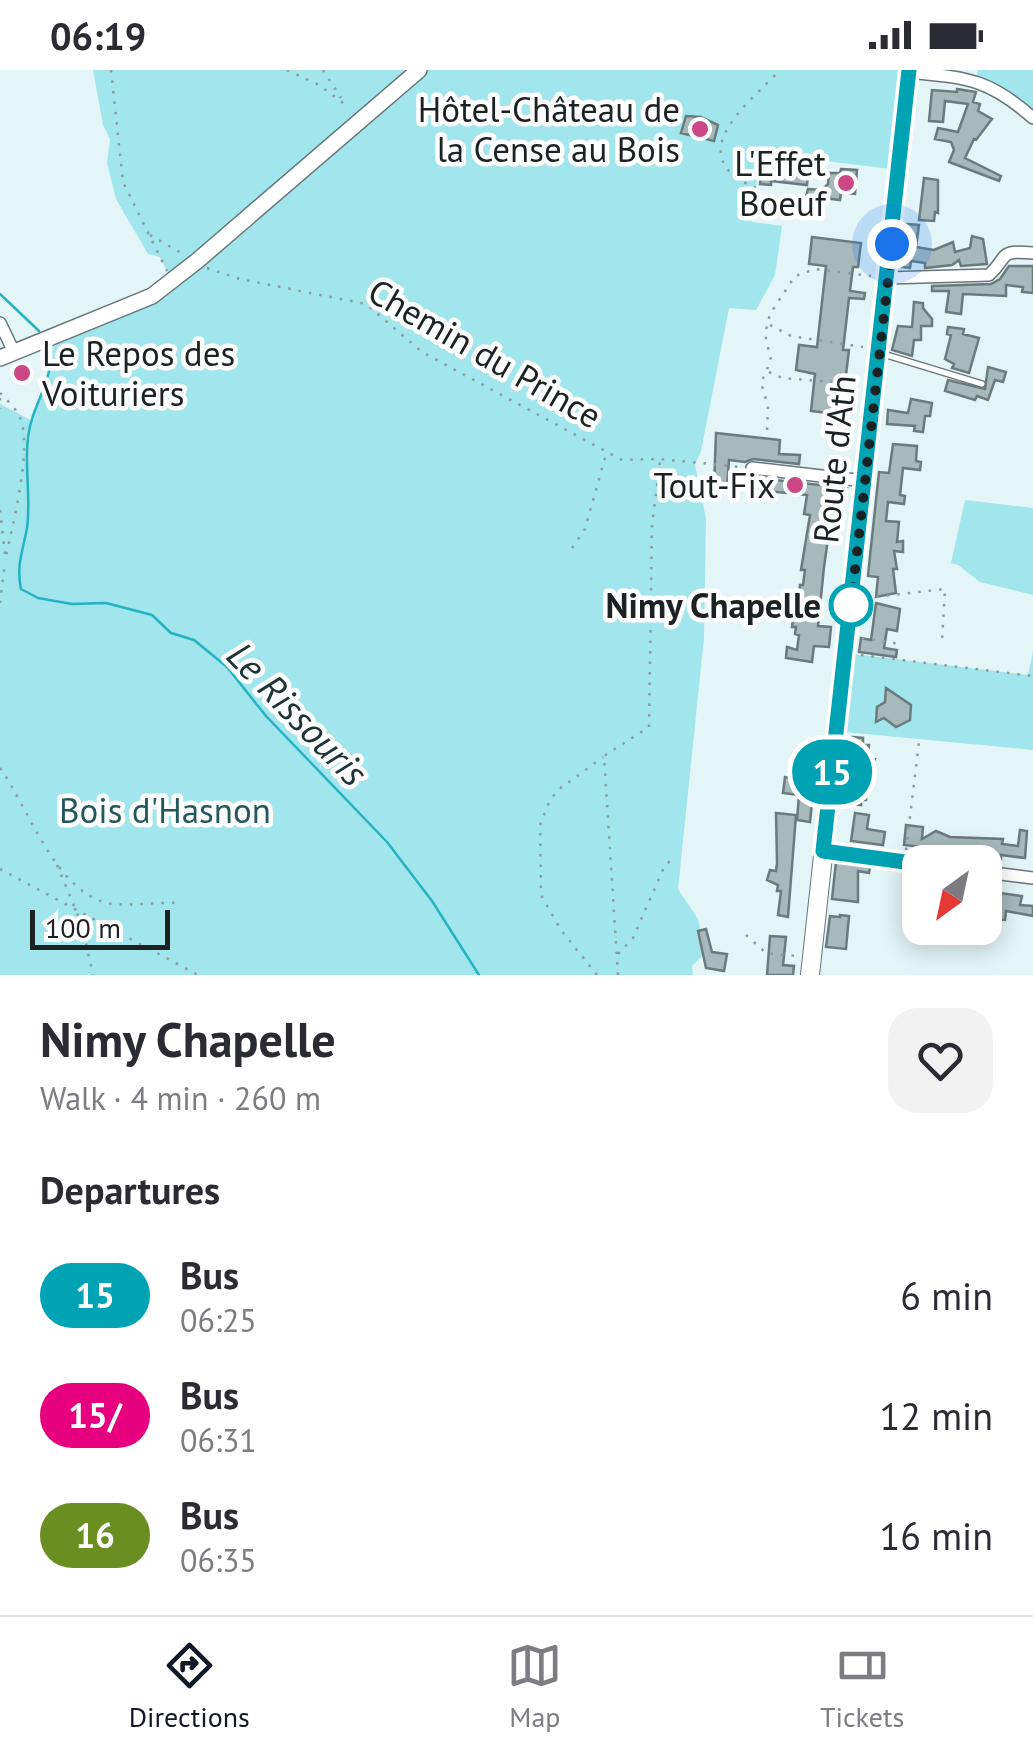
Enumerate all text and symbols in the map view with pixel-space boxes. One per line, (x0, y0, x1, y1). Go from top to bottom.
text: 06:19 (50, 11, 146, 60)
place label: Hôtel-Château de la Cense au Bois (418, 86, 680, 172)
marker: Hôtel-Château de la Cense au Bois (689, 118, 711, 140)
place label: L'Effet Boeuf (734, 140, 828, 226)
marker: L'Effet Boeuf (835, 172, 857, 194)
your location (867, 219, 917, 269)
street label: Chemin du Prince (360, 268, 610, 438)
place label: Le Repos des Voituriers (41, 330, 235, 416)
marker: Le Repos des Voituriers (11, 362, 33, 384)
street label: Route d'Ath (802, 373, 866, 545)
place label: Tout-Fix (654, 462, 775, 508)
marker: Tout-Fix (784, 474, 806, 496)
place label: Nimy Chapelle (606, 582, 821, 628)
marker: Nimy Chapelle (830, 584, 872, 626)
water label: Le Rissouris (217, 631, 379, 795)
line badge: 15 (787, 740, 877, 804)
text: 15 (812, 749, 852, 795)
park label: Bois d'Hasnon (59, 787, 271, 833)
north arrow (902, 845, 1002, 945)
map controls (902, 845, 1002, 945)
scale bar (30, 905, 170, 950)
text: 100 m (45, 909, 121, 946)
text: Nimy Chapelle (40, 1008, 336, 1070)
button: heart (888, 1008, 993, 1113)
text: Walk · 4 min · 260 m (40, 1077, 321, 1119)
text: Departures (40, 1165, 220, 1214)
text: Bus (180, 1250, 239, 1299)
text: 6 min (900, 1271, 993, 1320)
text: 15 (75, 1272, 115, 1318)
text: 06:25 (180, 1299, 257, 1341)
text: Bus (180, 1370, 239, 1419)
text: 12 min (880, 1391, 993, 1440)
text: 15/ (68, 1392, 122, 1438)
text: 06:31 (180, 1419, 257, 1461)
text: Bus (180, 1490, 239, 1539)
text: 16 min (880, 1511, 993, 1560)
text: 16 (75, 1512, 115, 1558)
text: 06:35 (180, 1539, 257, 1581)
tab: Directions (129, 1638, 250, 1735)
tab: Map (507, 1638, 562, 1735)
tab: Tickets (820, 1638, 904, 1735)

